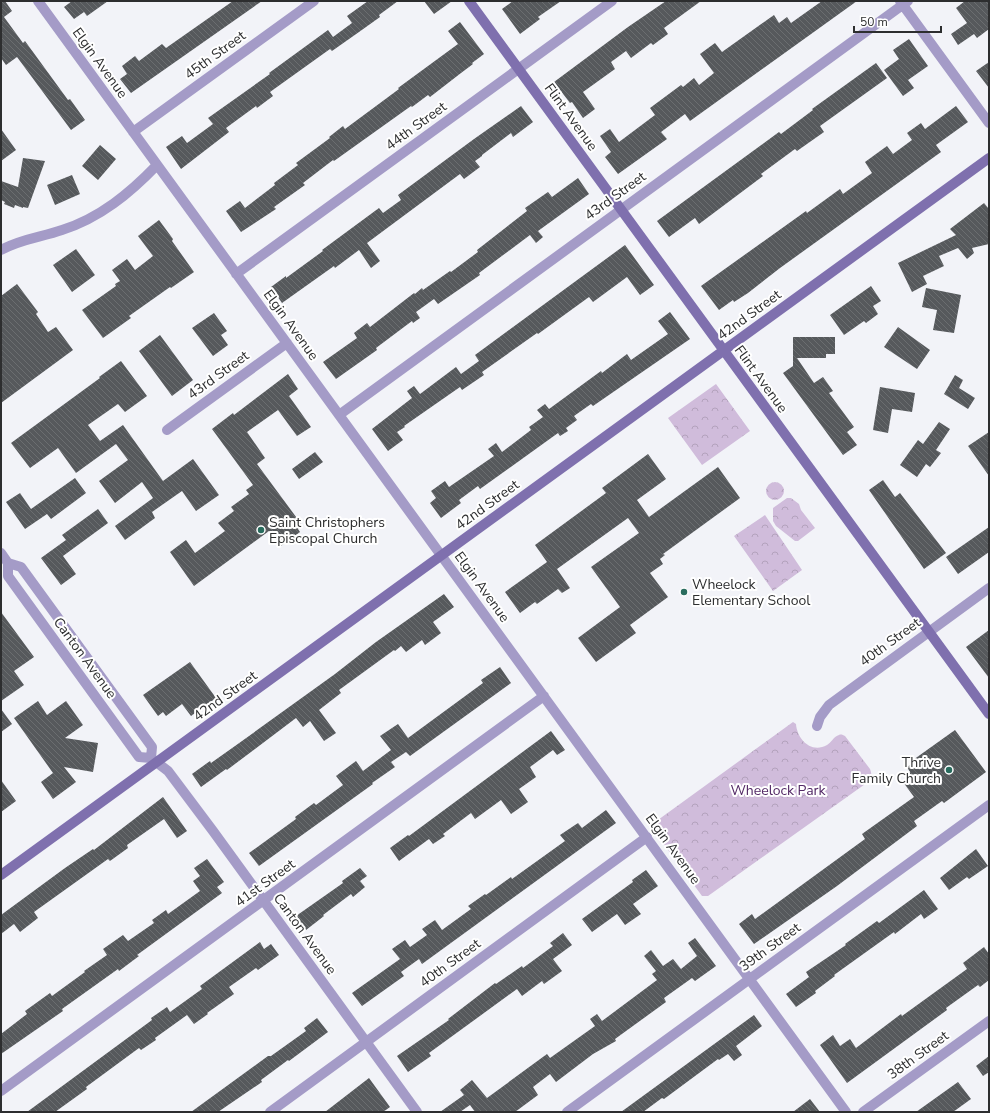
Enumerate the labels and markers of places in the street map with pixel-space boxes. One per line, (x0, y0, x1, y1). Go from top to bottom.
place label: Saint Christophers Episcopal Church (269, 513, 385, 548)
marker: Saint Christophers Episcopal Church (256, 525, 266, 535)
place label: Wheelock Elementary School (692, 575, 811, 610)
marker: Wheelock Elementary School (679, 587, 689, 597)
place label: Thrive Family Church (852, 753, 941, 788)
marker: Thrive Family Church (944, 765, 954, 775)

